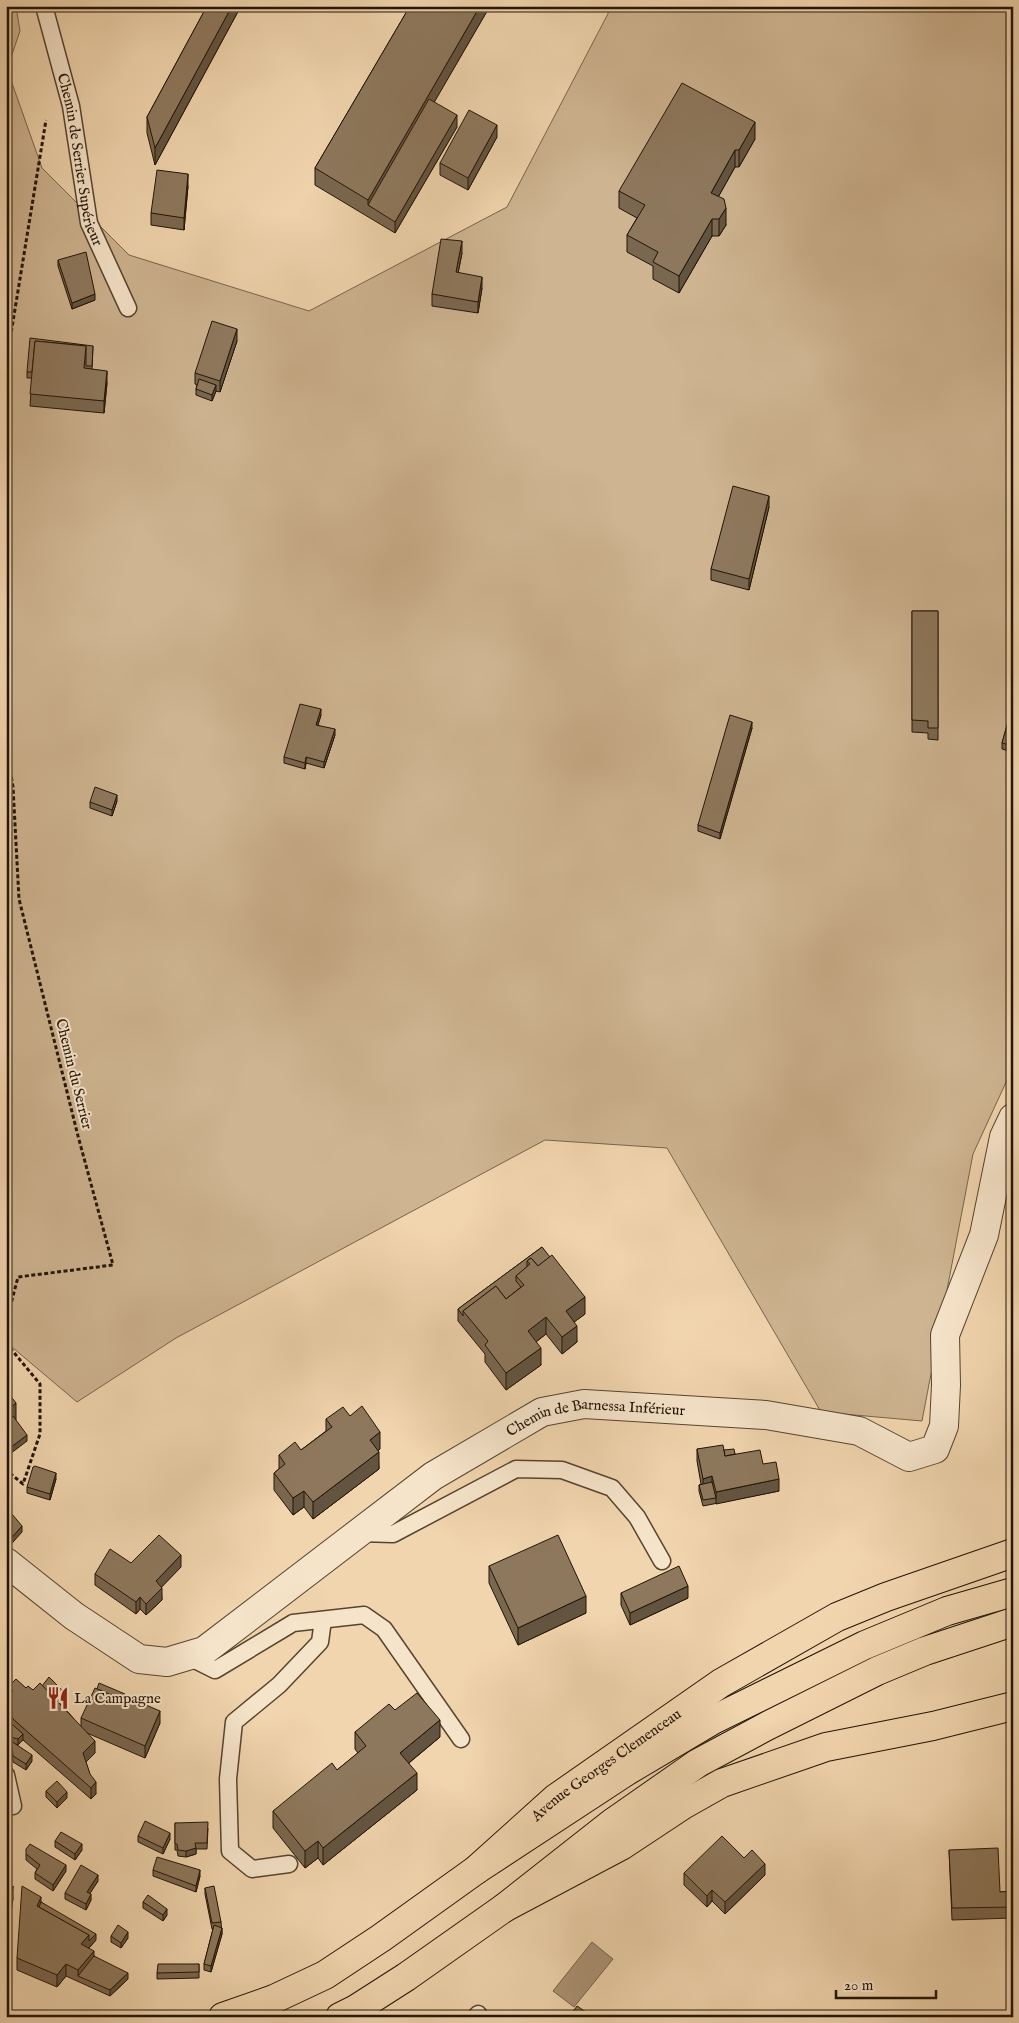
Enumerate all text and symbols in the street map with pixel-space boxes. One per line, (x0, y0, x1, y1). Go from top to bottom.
street label: Chemin de Serrier Supérieur (53, 71, 108, 249)
street label: Chemin du Serrier (51, 1017, 97, 1132)
street label: Chemin de Barnessa Inférieur (502, 1394, 686, 1441)
restaurant icon: La Campagne (45, 1685, 71, 1711)
place label: La Campagne (74, 1689, 161, 1708)
street label: Avenue Georges Clemenceau (526, 1704, 685, 1826)
scale bar (836, 1968, 936, 2000)
text: 20 m (844, 1976, 874, 1995)

